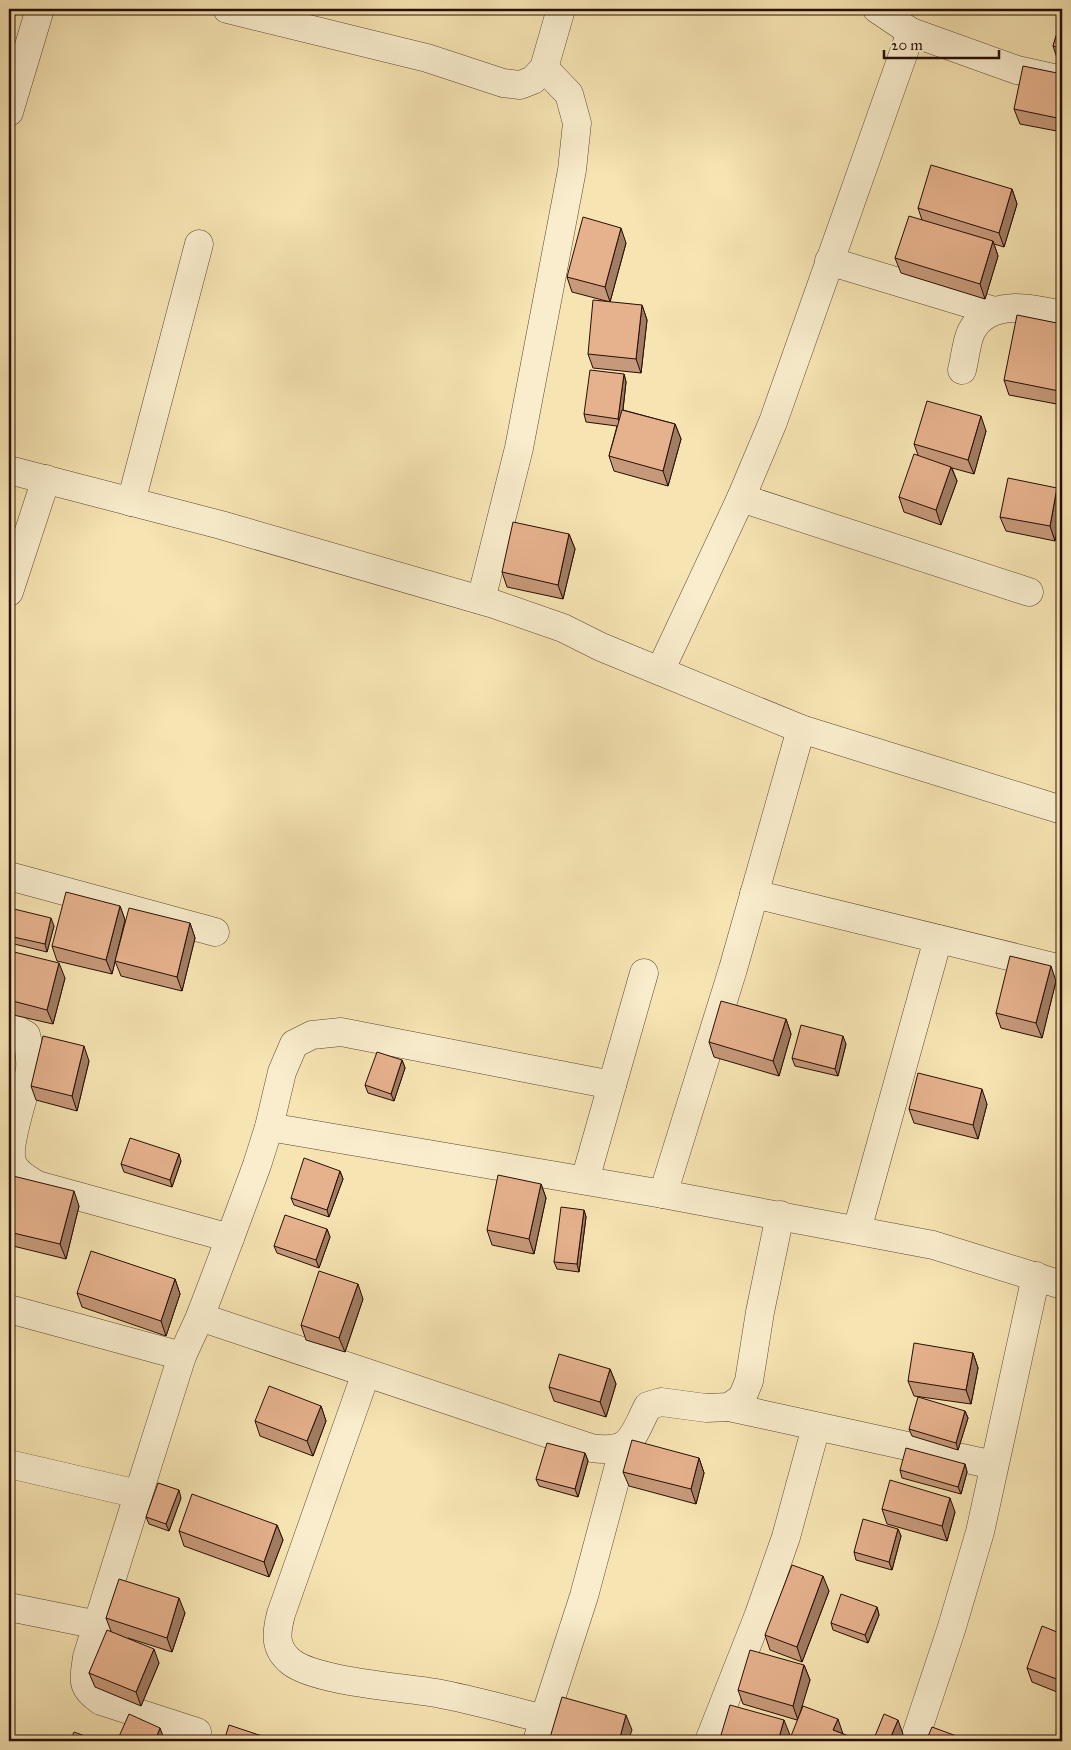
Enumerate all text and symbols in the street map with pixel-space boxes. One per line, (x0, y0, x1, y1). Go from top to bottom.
scale bar (884, 28, 998, 60)
text: 20 m (891, 36, 923, 54)

